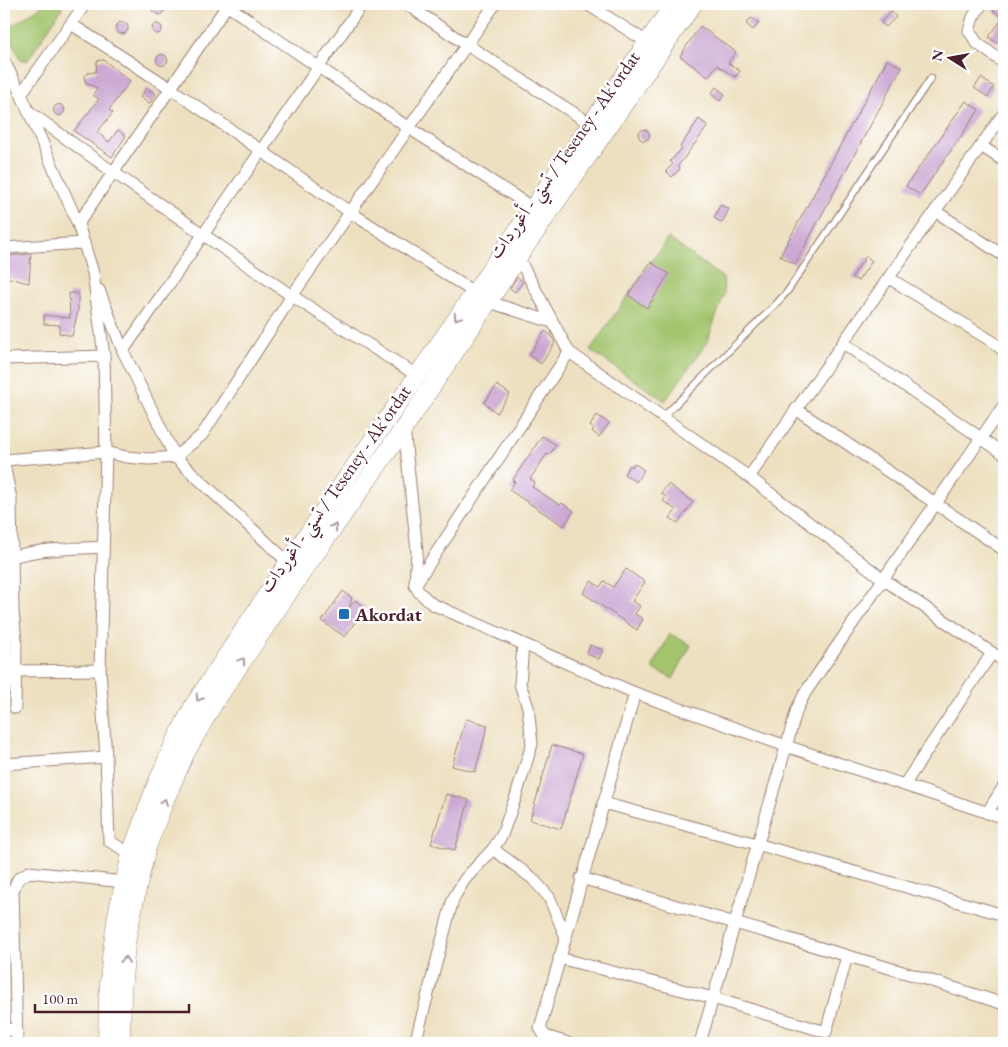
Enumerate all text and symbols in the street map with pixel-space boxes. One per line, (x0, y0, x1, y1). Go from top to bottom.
north arrow (926, 32, 976, 82)
street label: تسني - أغوردات / Teseney - Ak'ordat (483, 46, 650, 267)
text: N (927, 48, 947, 63)
one-way arrow (454, 312, 463, 321)
street label: تسني - أغوردات / Teseney - Ak'ordat (254, 380, 421, 601)
one-way arrow (328, 523, 337, 533)
place label: Akordat (354, 602, 422, 627)
marker: Akordat (337, 607, 351, 621)
one-way arrow (236, 657, 245, 666)
one-way arrow (195, 693, 205, 702)
one-way arrow (158, 799, 168, 807)
one-way arrow (119, 955, 130, 963)
scale bar (35, 982, 189, 1014)
text: 100 m (42, 989, 79, 1008)

